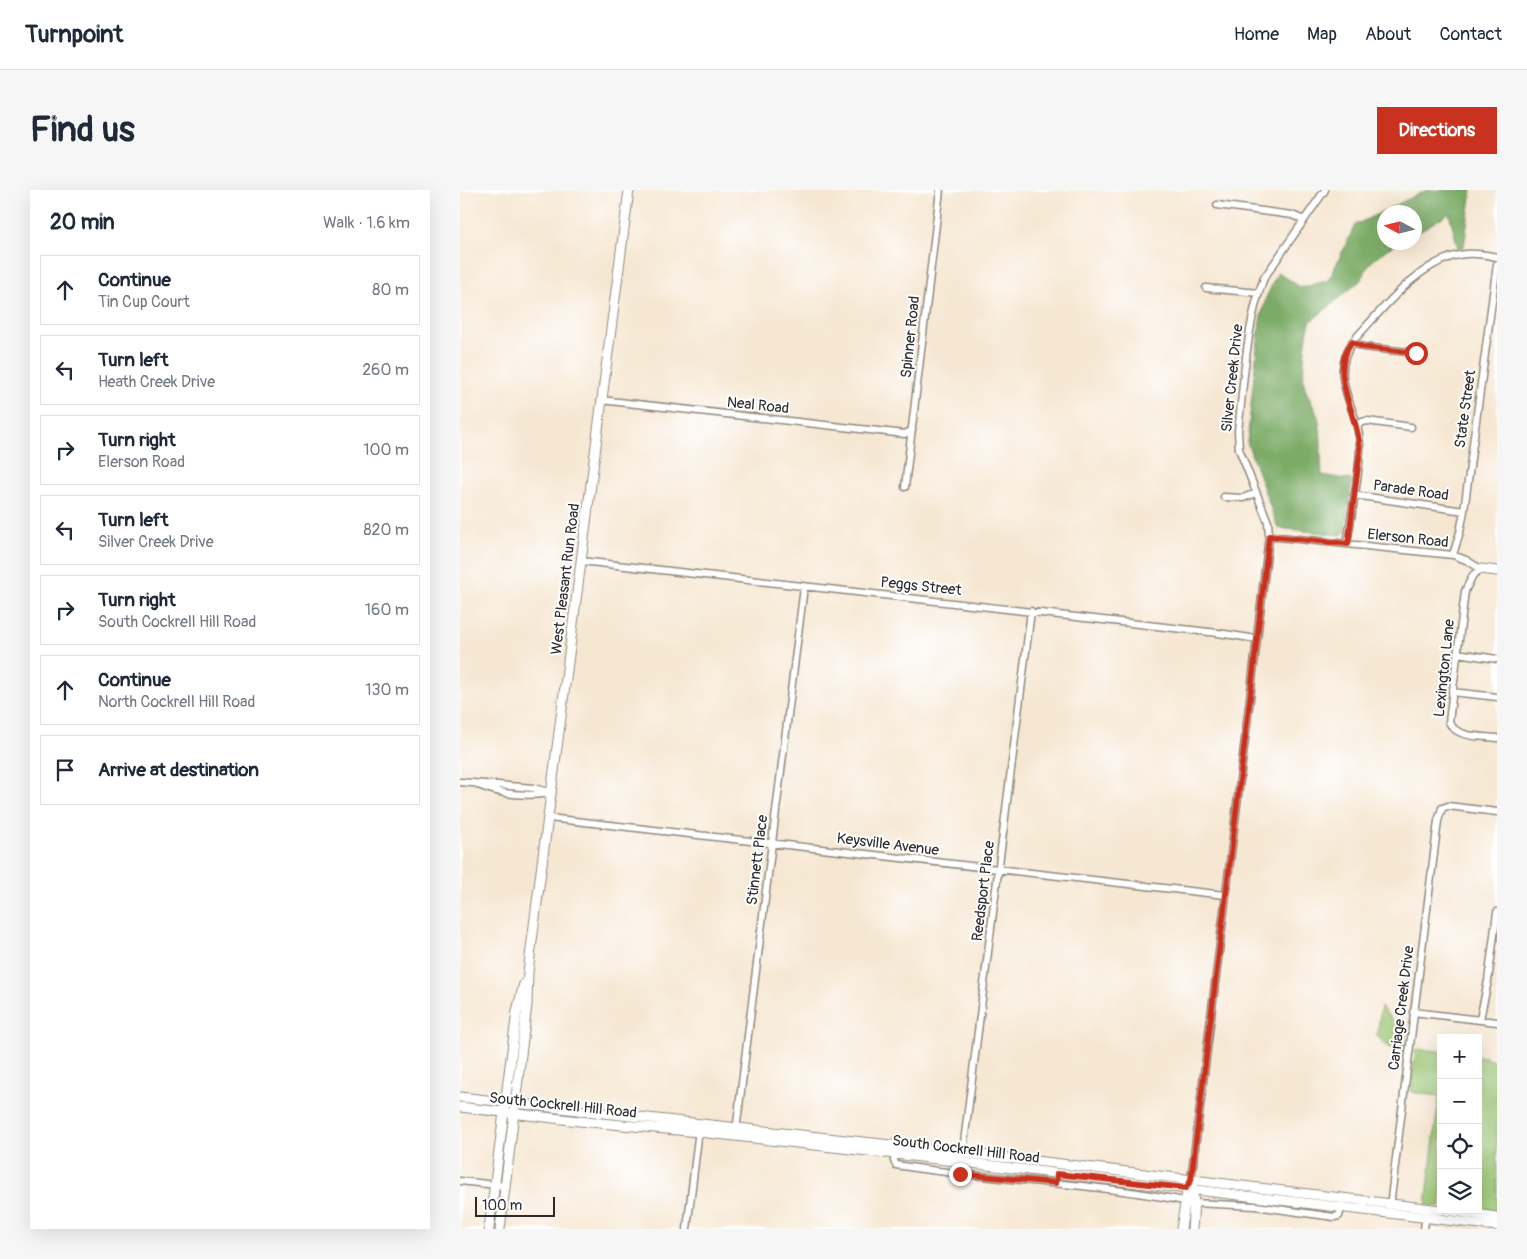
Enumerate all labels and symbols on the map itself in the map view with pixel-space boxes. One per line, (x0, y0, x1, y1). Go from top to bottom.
north arrow (1377, 205, 1422, 250)
street label: Spinner Road (897, 295, 924, 379)
street label: Silver Creek Drive (1217, 323, 1248, 433)
route start (1405, 342, 1428, 365)
street label: State Street (1451, 368, 1481, 449)
street label: Neal Road (726, 393, 790, 418)
street label: Parade Road (1372, 476, 1450, 505)
street label: West Pleasant Run Road (547, 502, 584, 656)
street label: Elerson Road (1366, 525, 1449, 552)
street label: Peggs Street (879, 573, 963, 600)
street label: Lexington Lane (1430, 617, 1459, 718)
street label: Stinnett Place (743, 813, 773, 906)
street label: Keysville Avenue (836, 829, 941, 860)
street label: Reedsport Place (968, 839, 999, 942)
street label: Carriage Creek Drive (1384, 944, 1419, 1071)
street label: South Cockrell Hill Road (488, 1088, 638, 1123)
street label: South Cockrell Hill Road (891, 1131, 1041, 1168)
route end (949, 1163, 972, 1186)
scale bar (475, 1194, 555, 1217)

